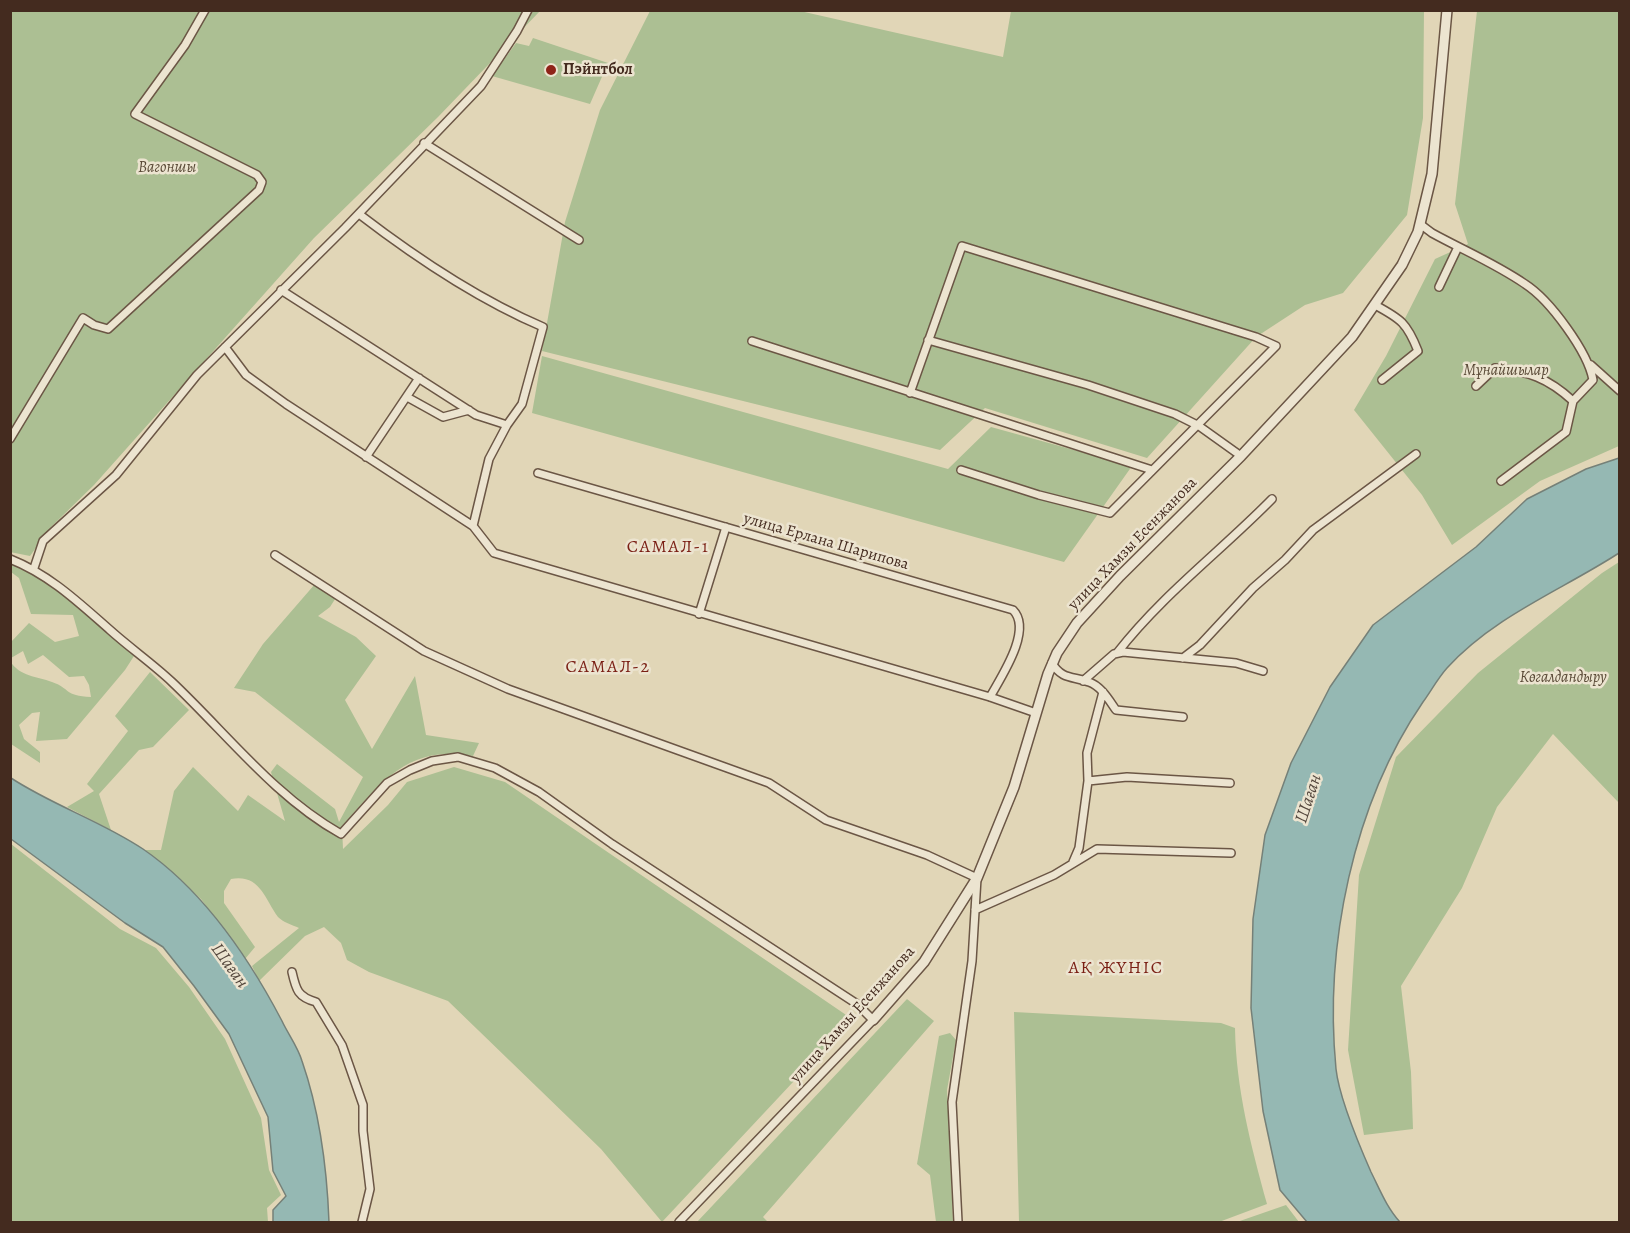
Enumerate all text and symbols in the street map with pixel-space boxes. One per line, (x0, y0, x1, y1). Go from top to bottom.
place label: Пэйнтбол (563, 60, 633, 80)
marker: Пэйнтбол (544, 63, 558, 77)
park label: Вагоншы (138, 158, 196, 178)
park label: Мұнайшылар (1463, 361, 1549, 381)
street label: улица Хамзы Есенжанова (1065, 474, 1201, 614)
street label: улица Ерлана Шарипова (741, 509, 911, 575)
district label: САМАЛ-1 (627, 537, 709, 559)
district label: САМАЛ-2 (566, 657, 650, 679)
park label: Көгалдандыру (1519, 668, 1607, 688)
water label: Шаған (1291, 772, 1327, 826)
water label: Шаған (206, 939, 252, 993)
street label: улица Хамзы Есенжанова (787, 943, 919, 1087)
district label: АҚ ЖҮНІС (1068, 958, 1164, 980)

